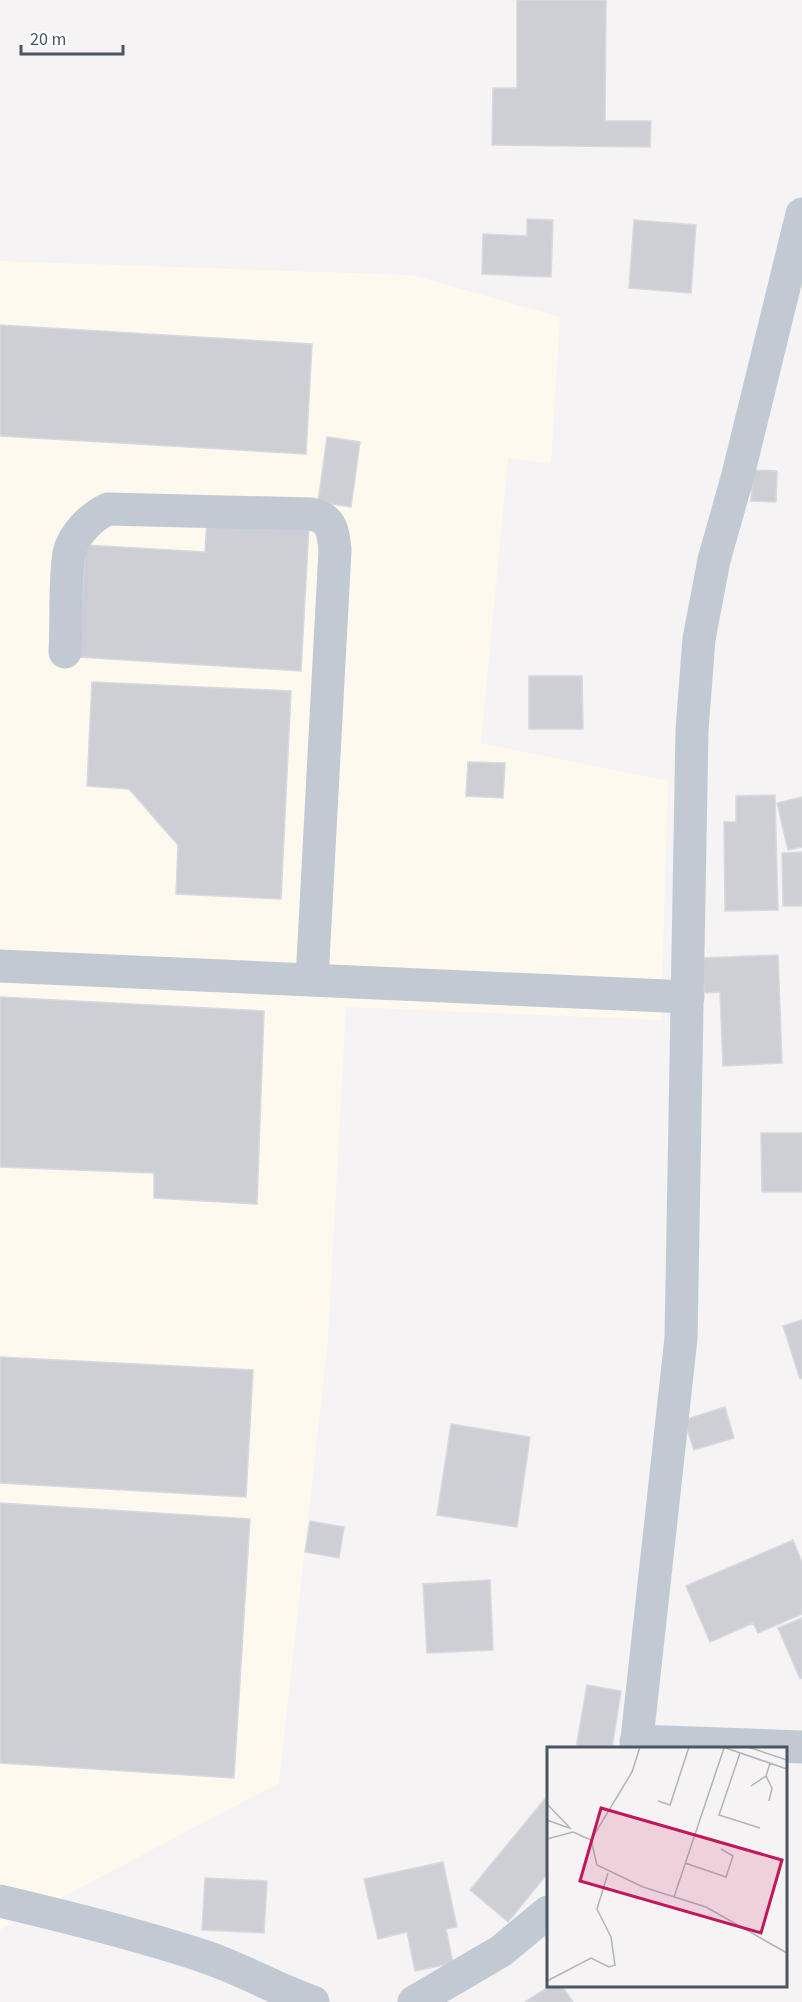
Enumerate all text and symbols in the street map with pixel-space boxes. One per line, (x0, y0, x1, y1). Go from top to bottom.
scale bar (21, 18, 123, 56)
text: 20 m (30, 27, 66, 52)
inset map (547, 1747, 787, 1987)

